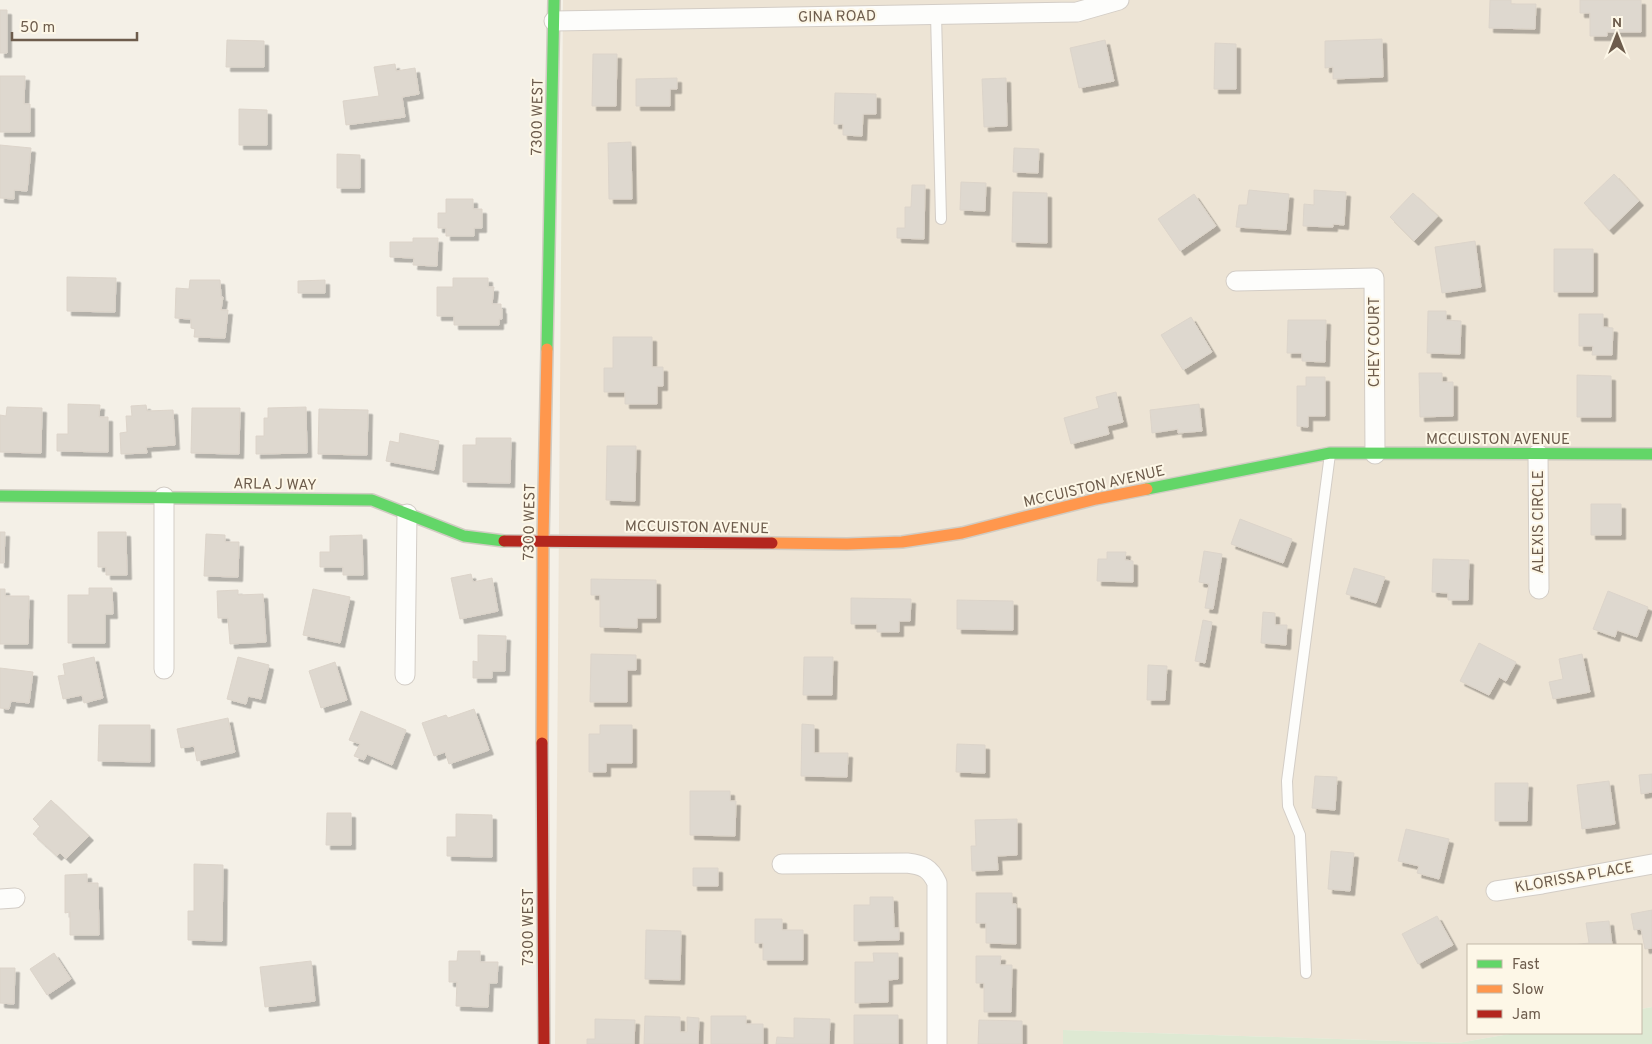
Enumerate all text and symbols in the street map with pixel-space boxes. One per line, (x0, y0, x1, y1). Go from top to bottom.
street label: GINA ROAD (798, 7, 876, 28)
scale bar (12, 10, 138, 42)
north arrow (1592, 10, 1642, 60)
text: N (1612, 15, 1622, 32)
text: 50 m (20, 19, 55, 38)
street label: 7300 WEST (528, 78, 549, 156)
street label: CHEY COURT (1366, 297, 1385, 387)
street label: MCCUISTON AVENUE (1426, 431, 1570, 450)
street label: MCCUISTON AVENUE (1022, 462, 1167, 513)
street label: ALEXIS CIRCLE (1530, 470, 1549, 574)
street label: ARLA J WAY (233, 475, 317, 496)
street label: 7300 WEST (520, 483, 541, 561)
street label: MCCUISTON AVENUE (625, 518, 769, 539)
street label: KLORISSA PLACE (1513, 859, 1635, 898)
street label: 7300 WEST (520, 888, 539, 966)
legend (1467, 944, 1642, 1034)
text: Fast (1512, 956, 1540, 975)
text: Slow (1512, 981, 1544, 1000)
text: Jam (1512, 1006, 1541, 1025)

